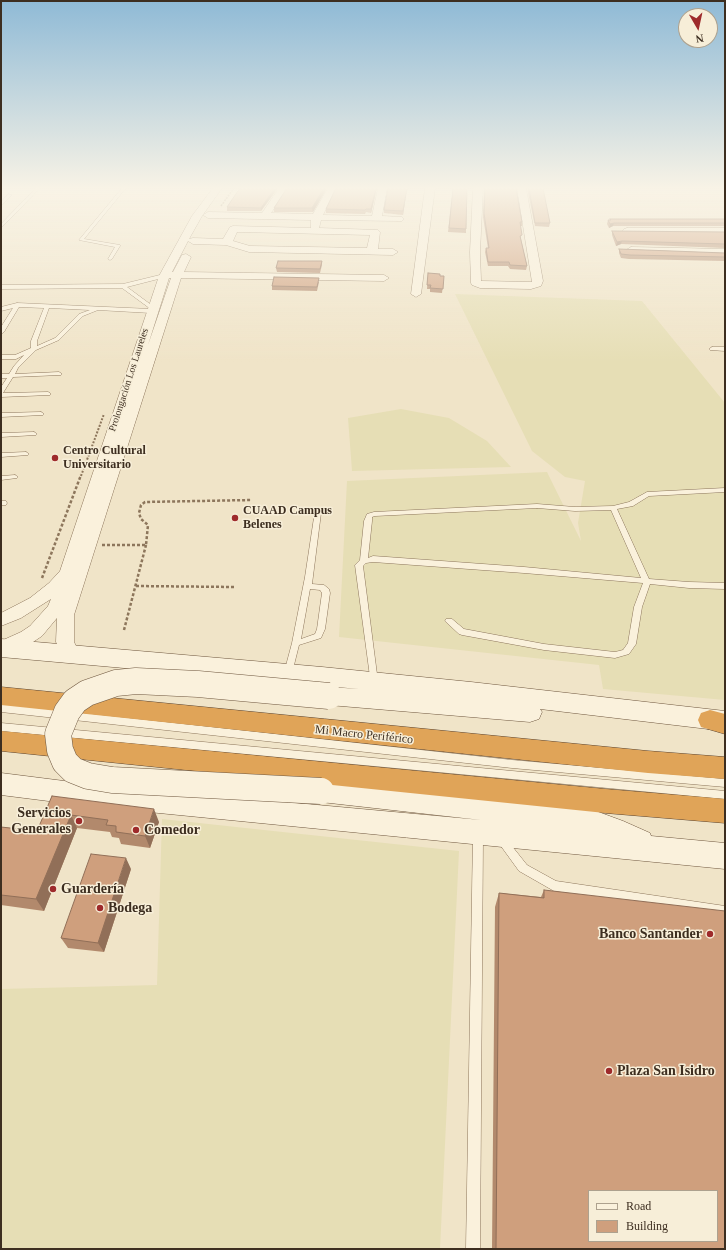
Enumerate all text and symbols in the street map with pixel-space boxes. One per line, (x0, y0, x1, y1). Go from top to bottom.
north arrow (678, 8, 718, 48)
text: N (695, 32, 705, 45)
street label: Prolongación Los Laureles (107, 327, 151, 433)
place label: Centro Cultural Universitario (63, 444, 146, 472)
marker: Centro Cultural Universitario (50, 453, 60, 463)
place label: CUAAD Campus Belenes (243, 504, 332, 532)
marker: CUAAD Campus Belenes (230, 513, 240, 523)
street label: Mi Macro Periférico (314, 723, 414, 747)
place label: Servicios Generales (11, 805, 71, 838)
marker: Servicios Generales (74, 816, 84, 826)
place label: Comedor (144, 822, 200, 838)
marker: Comedor (131, 825, 141, 835)
place label: Guardería (61, 881, 124, 897)
marker: Guardería (48, 884, 58, 894)
place label: Bodega (108, 900, 152, 916)
marker: Bodega (95, 903, 105, 913)
place label: Banco Santander (599, 926, 702, 942)
marker: Banco Santander (705, 929, 715, 939)
place label: Plaza San Isidro (617, 1063, 715, 1079)
marker: Plaza San Isidro (604, 1066, 614, 1076)
legend (588, 1190, 718, 1242)
text: Road (626, 1199, 651, 1213)
text: Building (626, 1219, 668, 1233)

